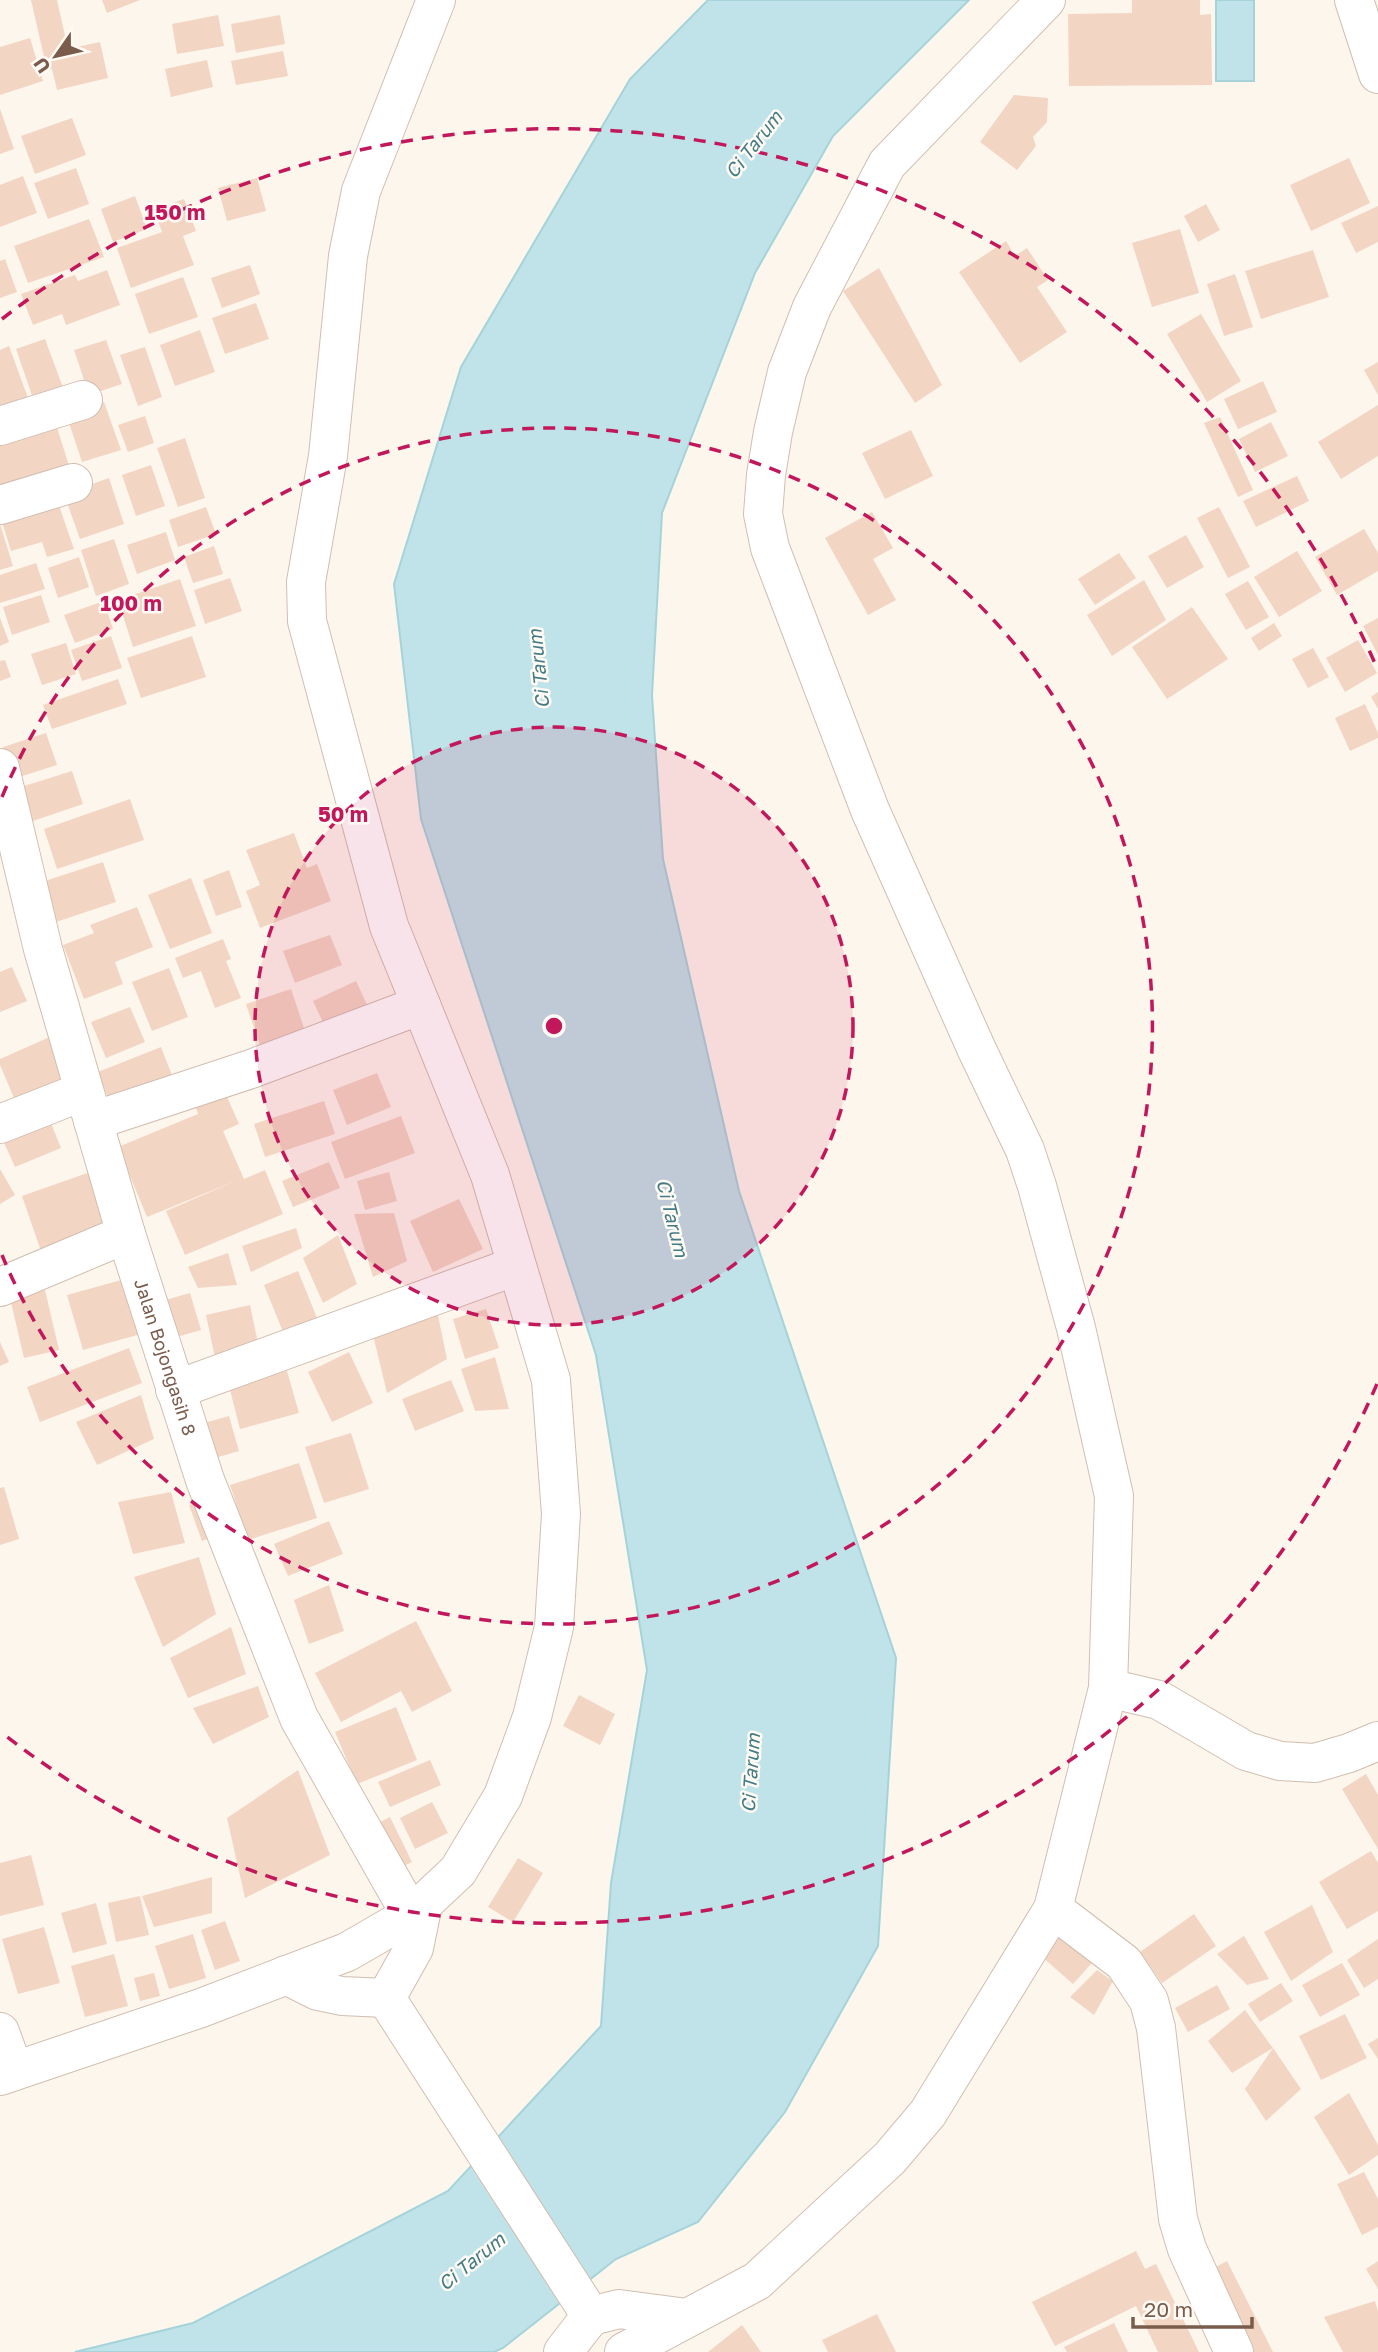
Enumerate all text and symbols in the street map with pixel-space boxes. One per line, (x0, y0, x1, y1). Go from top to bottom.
north arrow (21, 21, 91, 91)
text: U (28, 54, 55, 78)
water label: Ci Tarum (720, 105, 787, 182)
text: 150 m (145, 199, 205, 225)
text: 100 m (100, 590, 162, 616)
water label: Ci Tarum (522, 627, 554, 710)
text: 50 m (318, 801, 368, 827)
centre of rings (542, 1014, 566, 1038)
water label: Ci Tarum (652, 1177, 694, 1260)
street label: Jalan Bojongasih 8 (130, 1276, 201, 1438)
water label: Ci Tarum (736, 1731, 764, 1813)
water label: Ci Tarum (433, 2226, 510, 2295)
scale bar (1133, 2286, 1252, 2330)
text: 20 m (1144, 2296, 1193, 2322)

